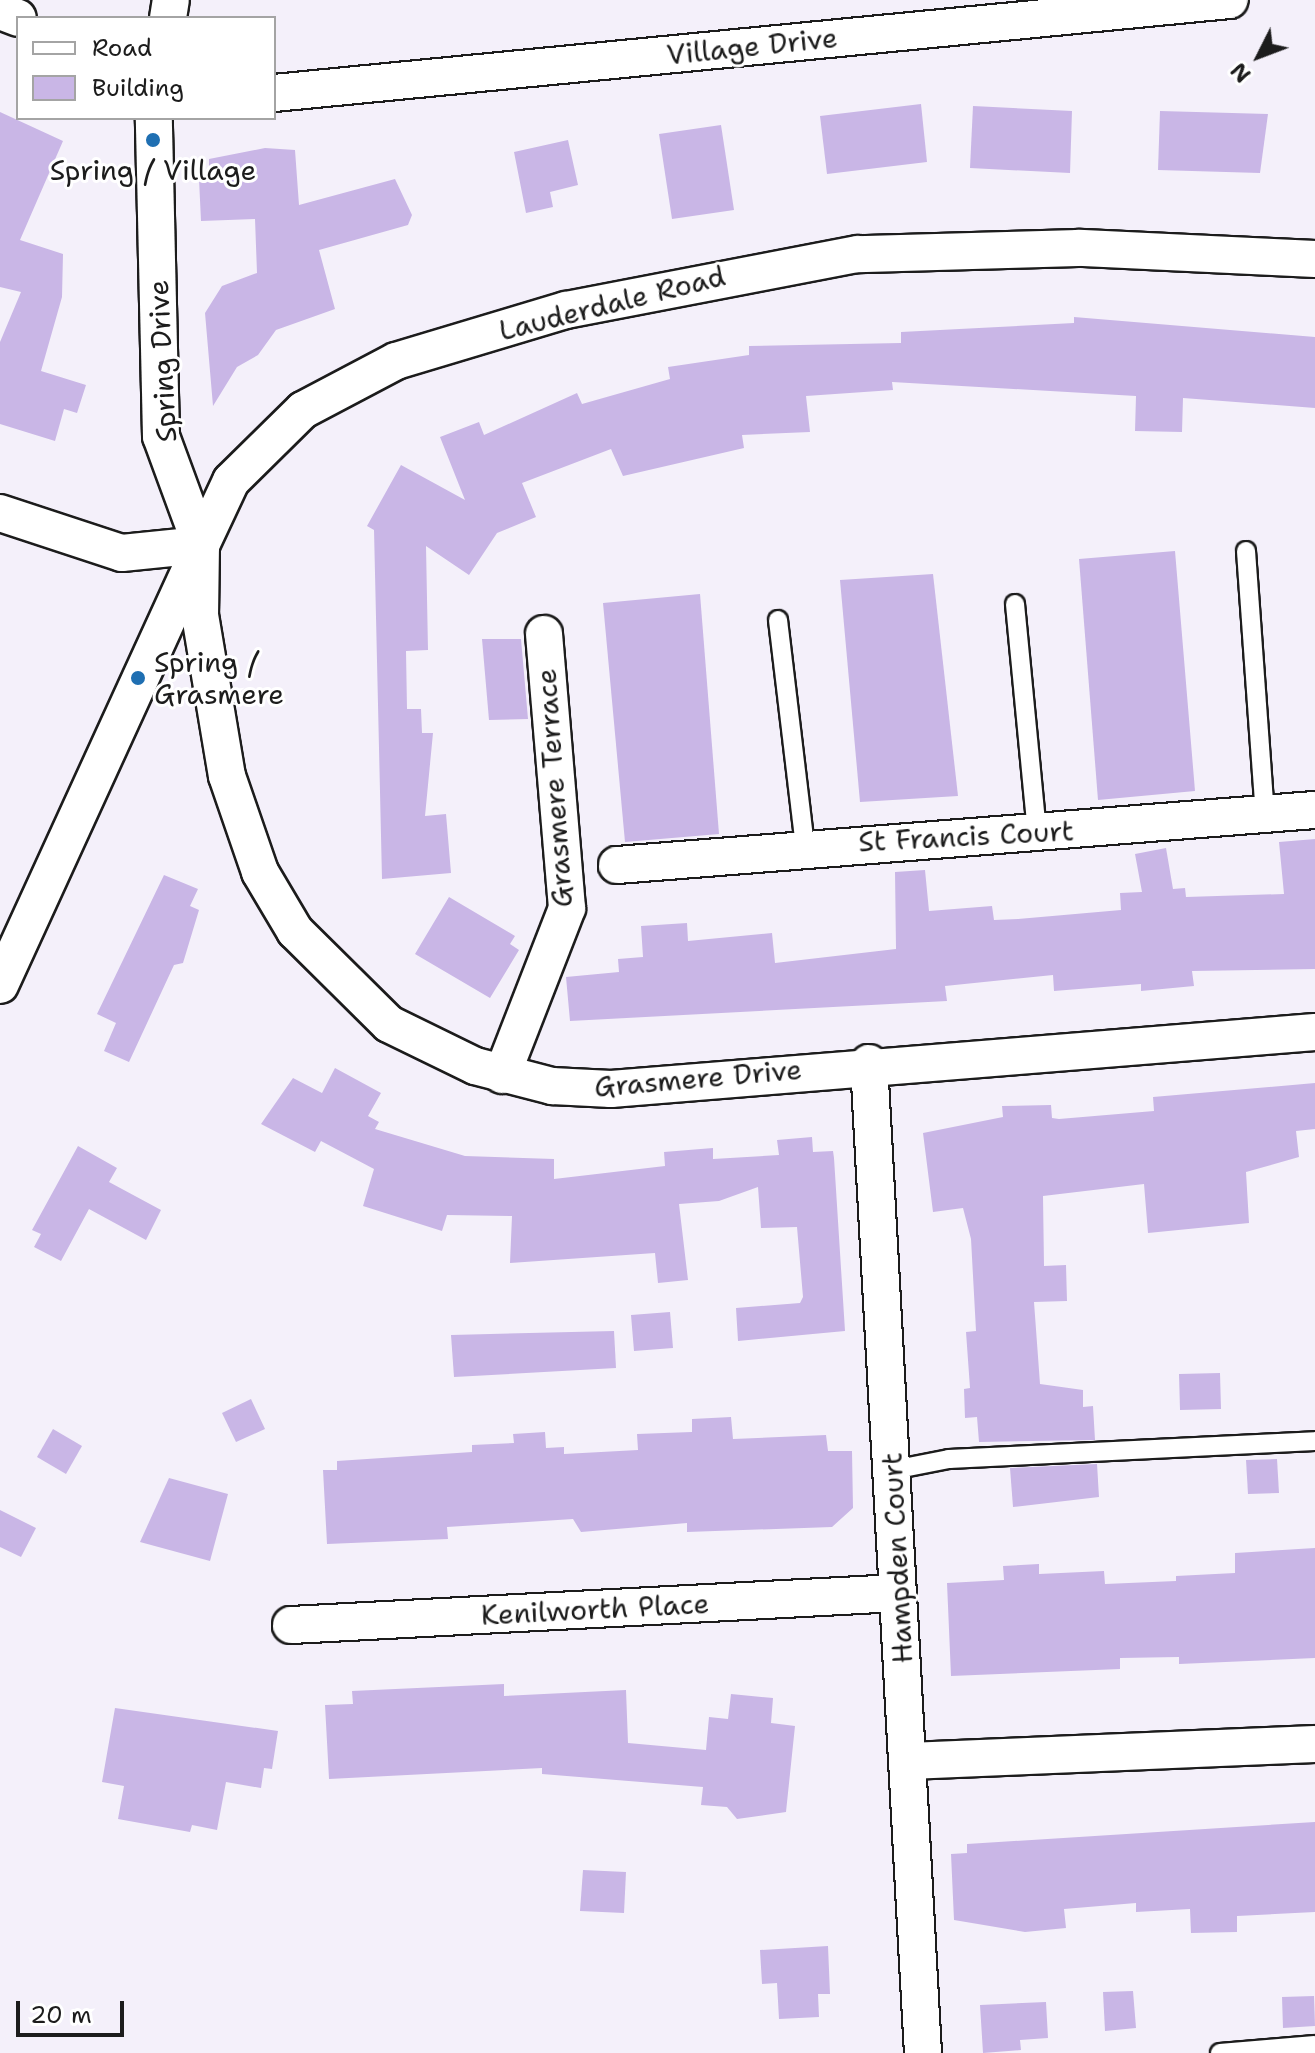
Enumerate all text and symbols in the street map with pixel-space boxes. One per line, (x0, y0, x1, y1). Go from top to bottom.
legend (16, 16, 276, 120)
north arrow (1219, 16, 1299, 96)
street label: Village Drive (665, 20, 839, 72)
text: Road (92, 32, 152, 64)
text: N (1224, 56, 1257, 89)
text: Building (92, 72, 184, 104)
marker: Spring / Village (144, 131, 162, 149)
place label: Spring / Village (50, 153, 256, 187)
street label: Lauderdale Road (495, 259, 729, 347)
street label: Spring Drive (141, 279, 183, 443)
place label: Spring / Grasmere (154, 645, 284, 711)
street label: Grasmere Terrace (529, 667, 579, 909)
marker: Spring / Grasmere (129, 669, 147, 687)
street label: St Francis Court (857, 814, 1075, 858)
street label: Grasmere Drive (593, 1052, 803, 1104)
street label: Hampden Court (875, 1452, 919, 1664)
street label: Kenilworth Place (480, 1586, 710, 1632)
scale bar (20, 1985, 128, 2035)
text: 20 m (30, 1999, 92, 2031)

